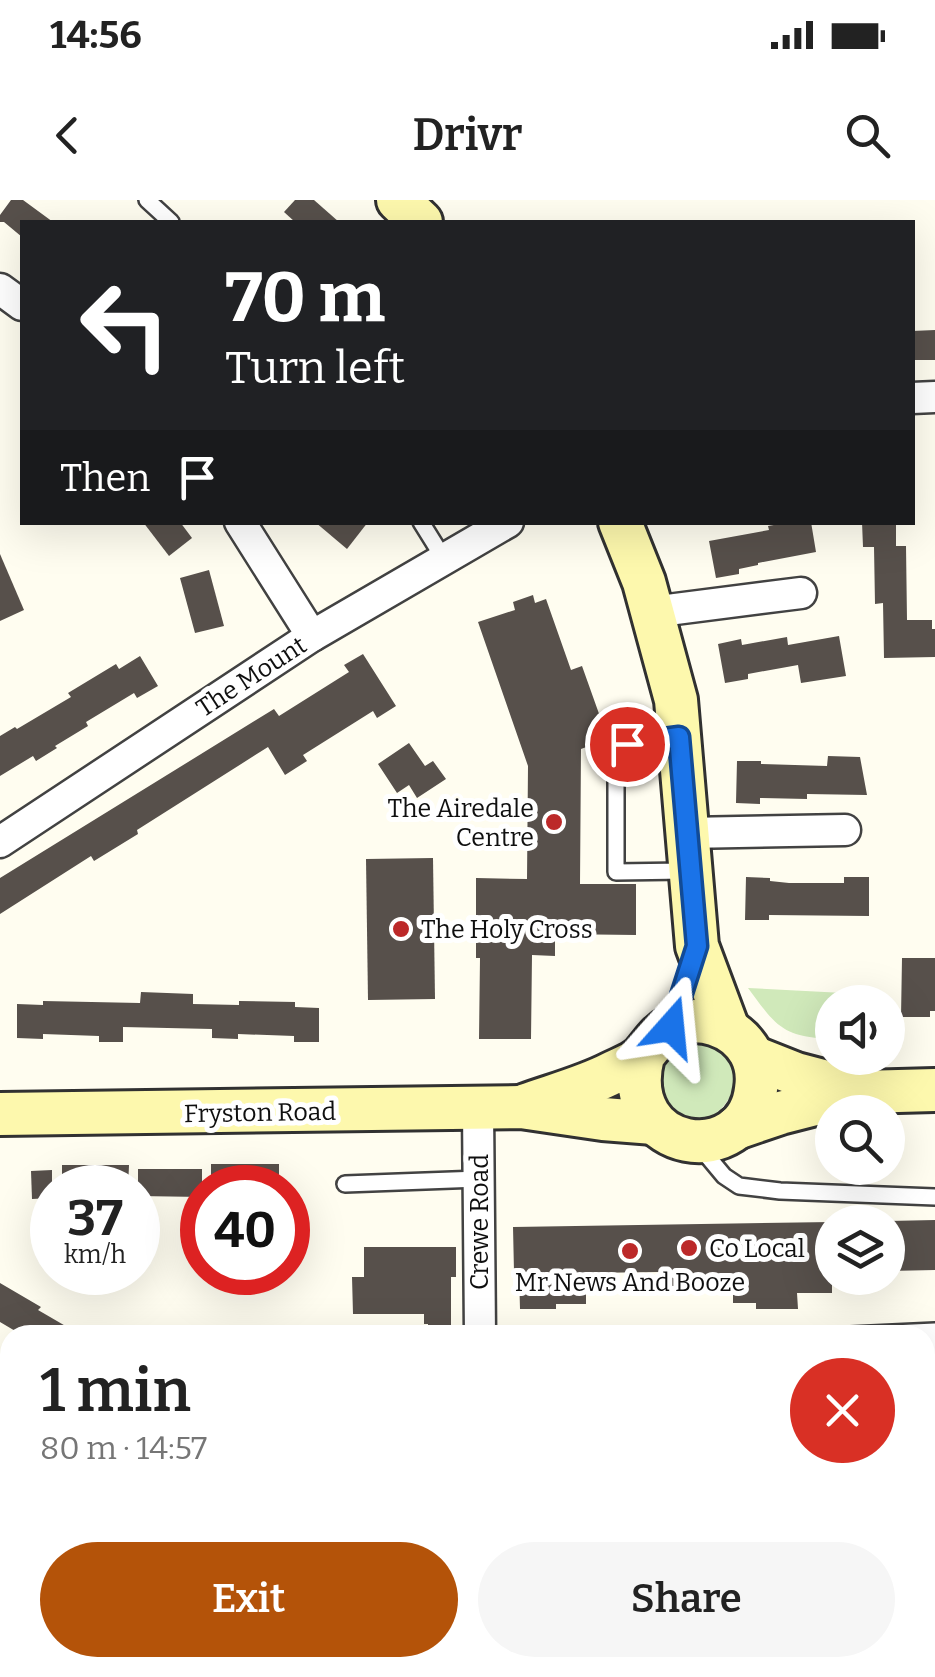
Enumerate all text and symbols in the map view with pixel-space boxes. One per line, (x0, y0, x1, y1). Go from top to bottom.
text: 14:56 (50, 12, 142, 58)
icon: back (40, 108, 95, 163)
text: Drivr (413, 108, 522, 162)
icon: search (840, 108, 895, 163)
text: 70 m (225, 256, 385, 340)
icon: left (60, 260, 190, 390)
text: Turn left (225, 341, 405, 395)
icon: arrive (170, 450, 225, 505)
text: Then (60, 455, 150, 501)
street label: The Mount (191, 630, 312, 724)
pin (585, 702, 670, 787)
icon: arrive (600, 717, 655, 772)
place label: The Airedale Centre (388, 794, 534, 853)
marker: The Airedale Centre (543, 811, 565, 833)
place label: The Holy Cross (421, 915, 593, 945)
marker: The Holy Cross (390, 918, 412, 940)
position arrow (619, 975, 723, 1079)
map controls (815, 985, 905, 1295)
button: sound (815, 985, 905, 1075)
button: search (815, 1095, 905, 1185)
street label: Fryston Road (184, 1097, 337, 1129)
street label: Crewe Road (465, 1154, 495, 1290)
speed limit sign: 40 (180, 1165, 310, 1295)
text: 37 (67, 1188, 123, 1248)
button: layers (815, 1205, 905, 1295)
place label: Co Local (709, 1234, 805, 1264)
marker: Co Local (678, 1237, 700, 1259)
text: km/h (64, 1240, 126, 1270)
marker: Mr News And Booze (619, 1240, 641, 1262)
place label: Mr News And Booze (515, 1268, 745, 1298)
text: 1 min (40, 1355, 191, 1427)
button: close (790, 1358, 895, 1463)
text: 80 m · 14:57 (40, 1429, 207, 1467)
button: Exit (40, 1542, 458, 1657)
button: Share (478, 1542, 895, 1657)

